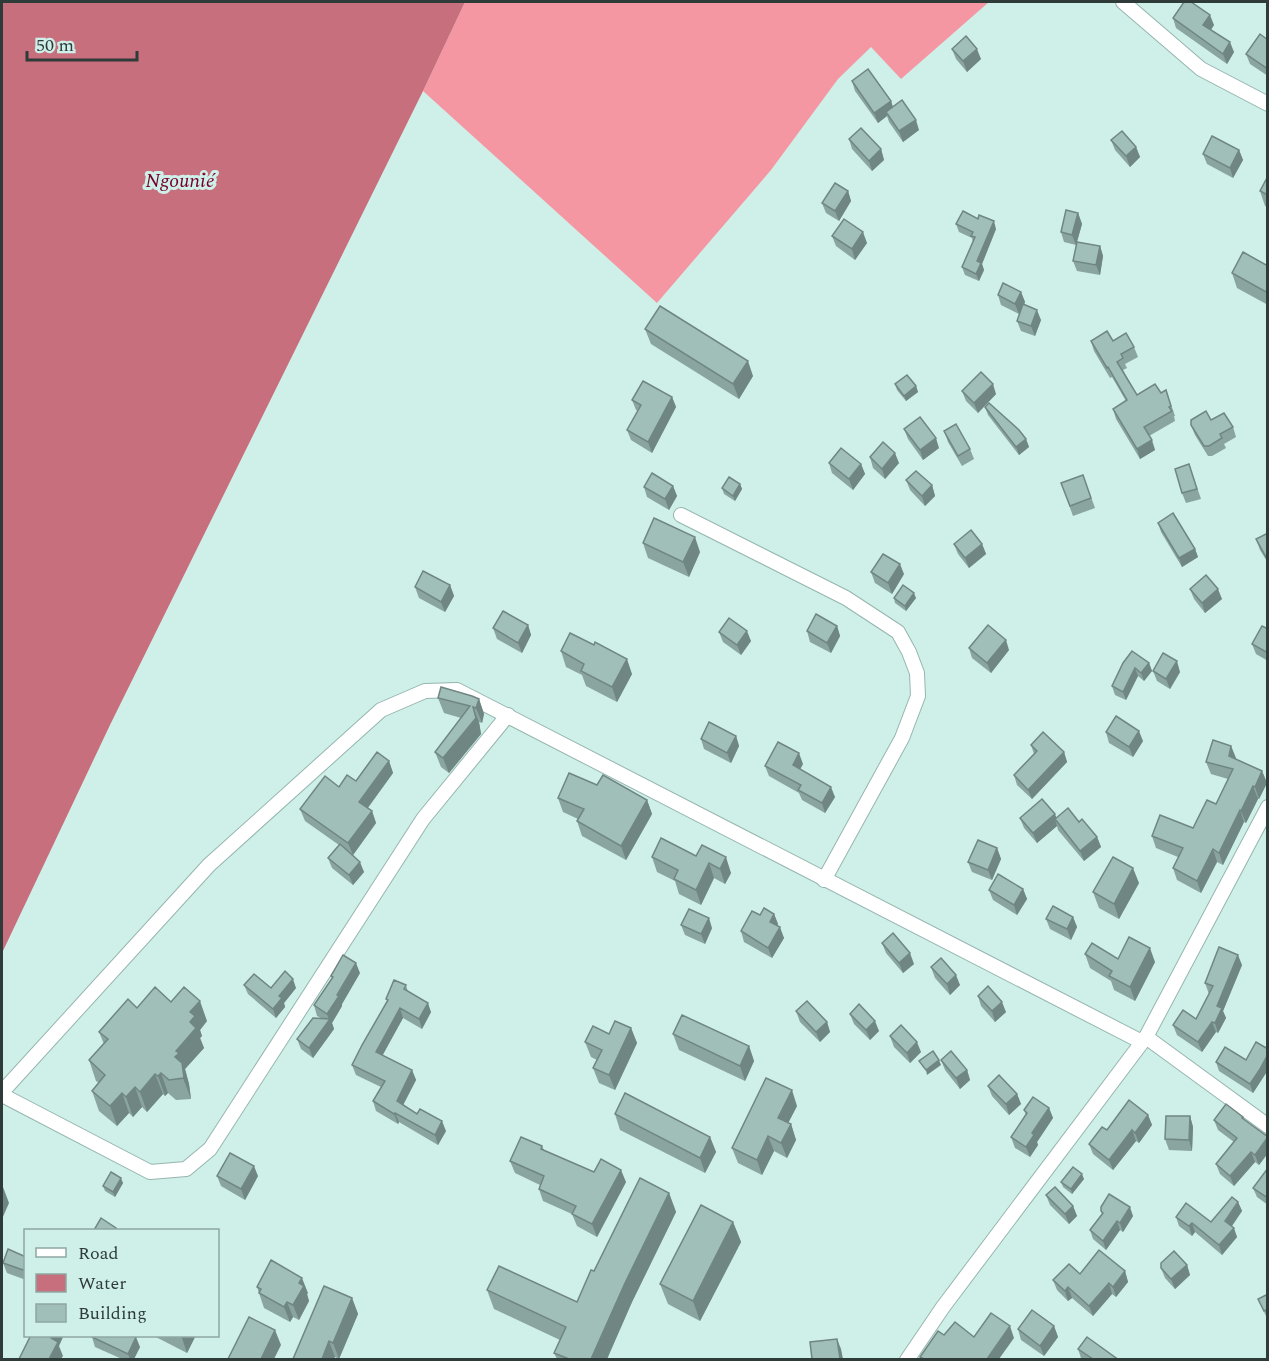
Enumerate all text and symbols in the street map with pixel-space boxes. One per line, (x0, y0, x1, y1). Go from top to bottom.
scale bar (27, 24, 136, 62)
text: 50 m (36, 32, 74, 59)
water label: Ngounié (145, 166, 217, 196)
legend (24, 1229, 219, 1337)
text: Road (78, 1240, 119, 1267)
text: Water (78, 1270, 126, 1297)
text: Building (78, 1300, 147, 1327)

